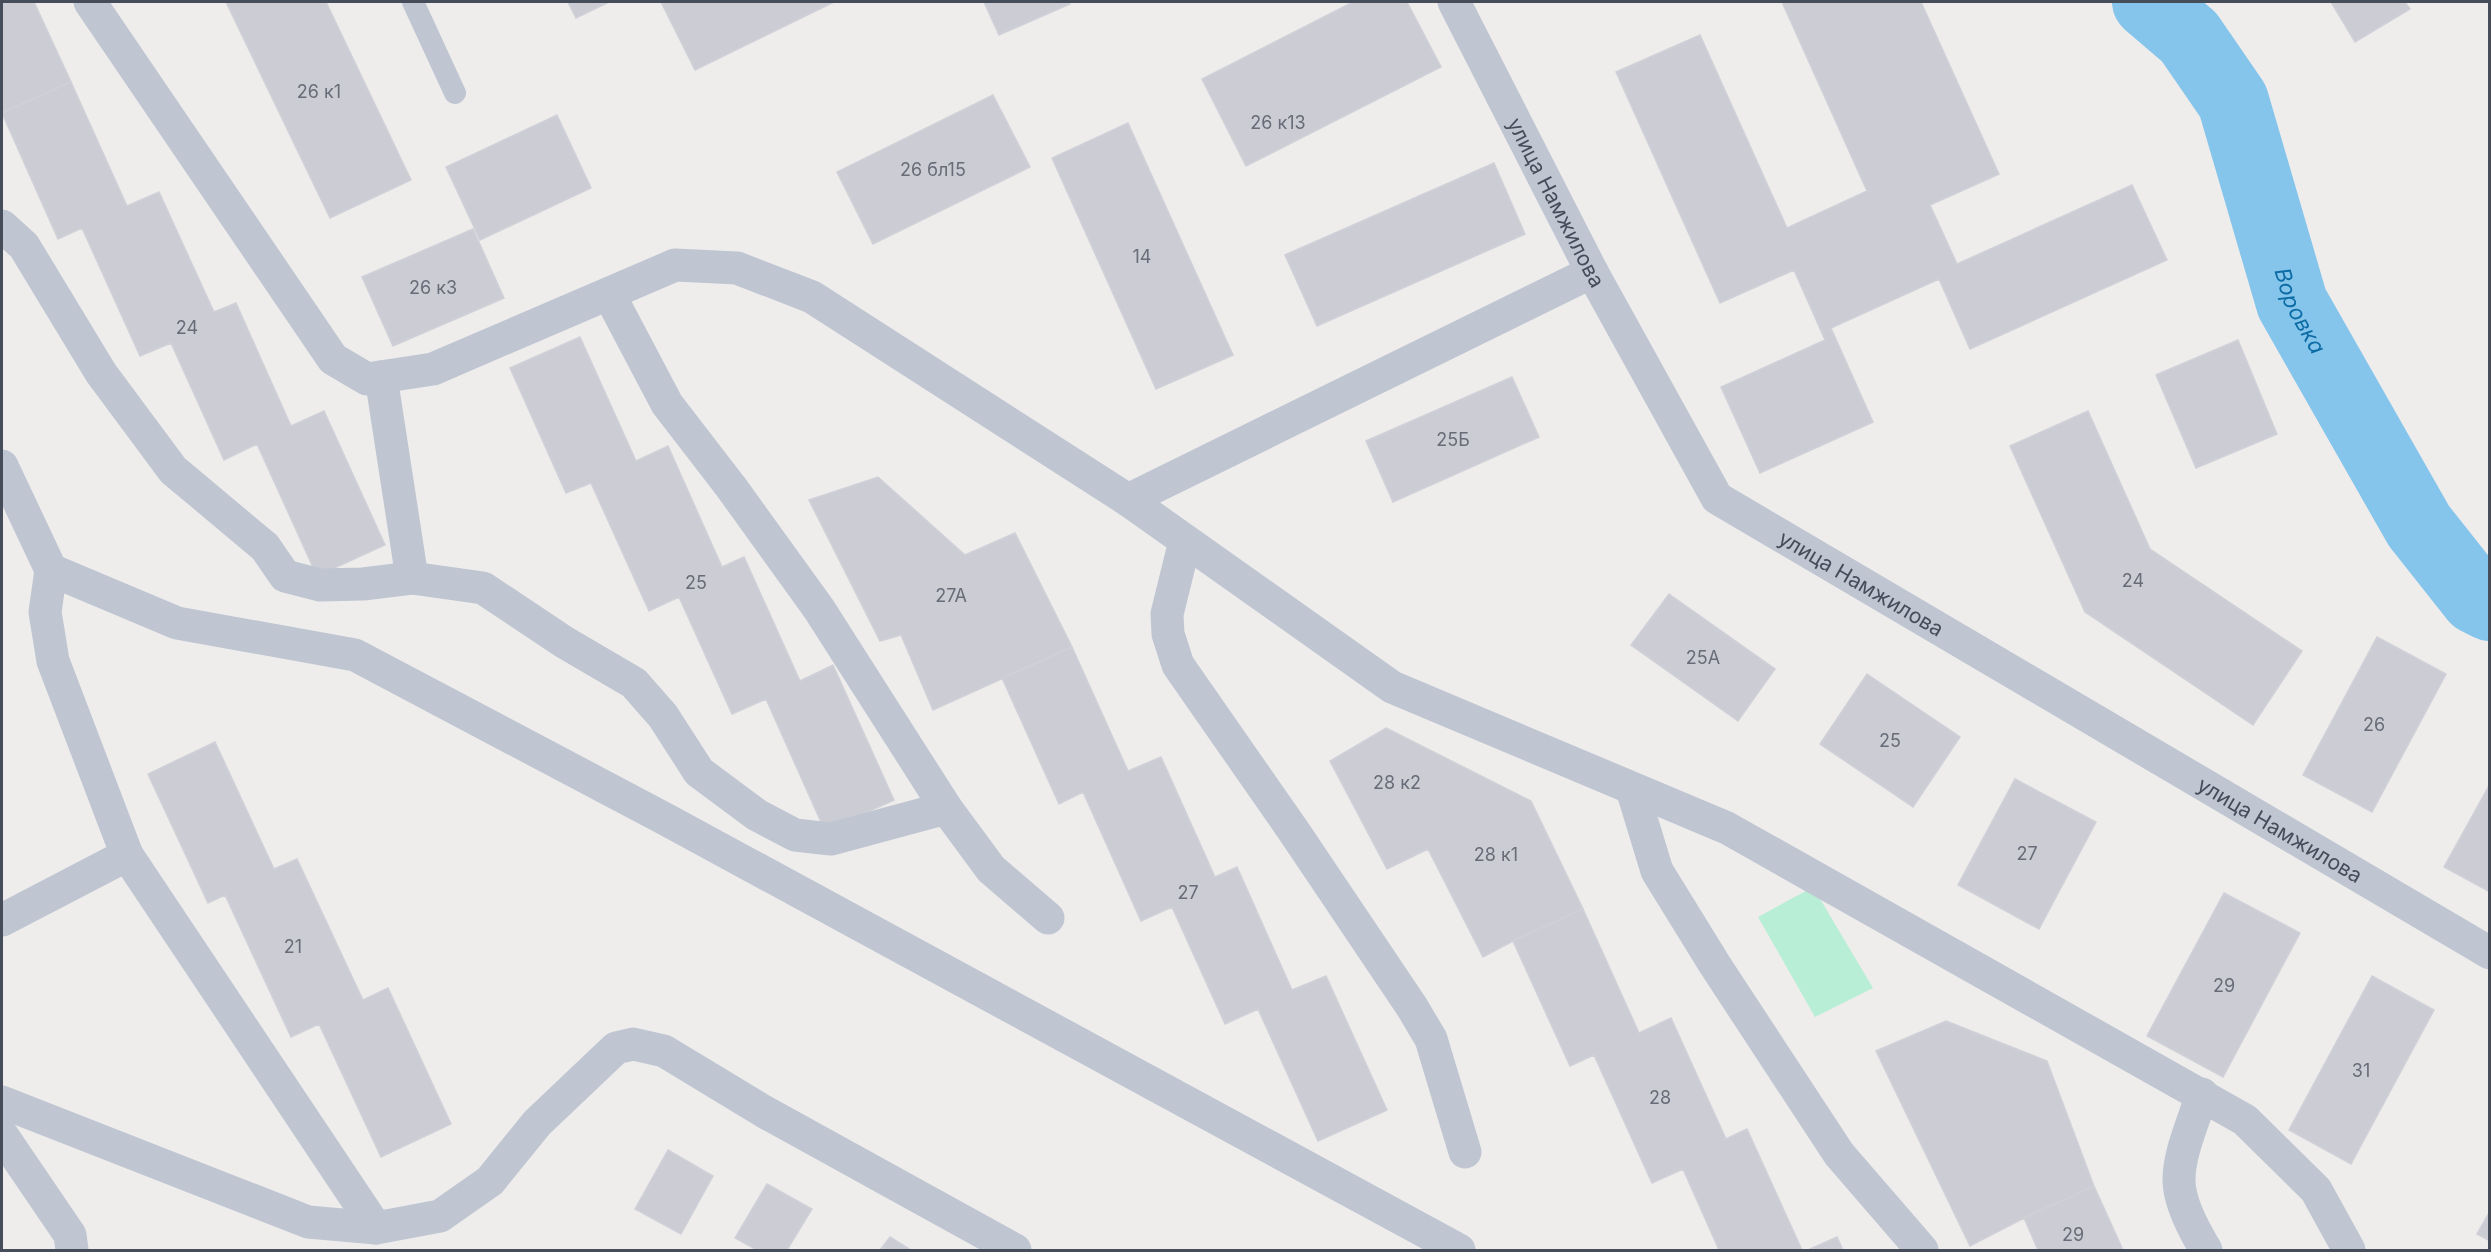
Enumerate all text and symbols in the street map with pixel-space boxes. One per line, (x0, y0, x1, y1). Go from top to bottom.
house number: 26 к1 (297, 81, 341, 102)
house number: 26 к13 (1250, 112, 1306, 133)
street label: улица Намжилова (1503, 113, 1610, 291)
house number: 26 бл15 (900, 159, 966, 180)
house number: 14 (1133, 246, 1151, 267)
water label: Воровка (2269, 265, 2331, 358)
house number: 26 к3 (409, 277, 457, 298)
house number: 24 (176, 317, 198, 338)
house number: 25Б (1436, 429, 1470, 450)
street label: улица Намжилова (1774, 525, 1948, 641)
house number: 24 (2122, 570, 2144, 591)
house number: 25 (685, 572, 707, 593)
house number: 27А (935, 585, 967, 606)
house number: 25А (1686, 647, 1720, 668)
house number: 26 (2363, 714, 2385, 735)
house number: 25 (1879, 730, 1901, 751)
street label: улица Намжилова (2193, 771, 2367, 888)
house number: 28 к2 (1373, 772, 1421, 793)
house number: 27 (2016, 843, 2038, 864)
house number: 28 к1 (1474, 844, 1518, 865)
house number: 27 (1177, 882, 1199, 903)
house number: 21 (284, 936, 302, 957)
house number: 29 (2213, 975, 2235, 996)
house number: 31 (2352, 1060, 2370, 1081)
house number: 28 (1649, 1087, 1671, 1108)
house number: 29 (2062, 1224, 2084, 1245)

